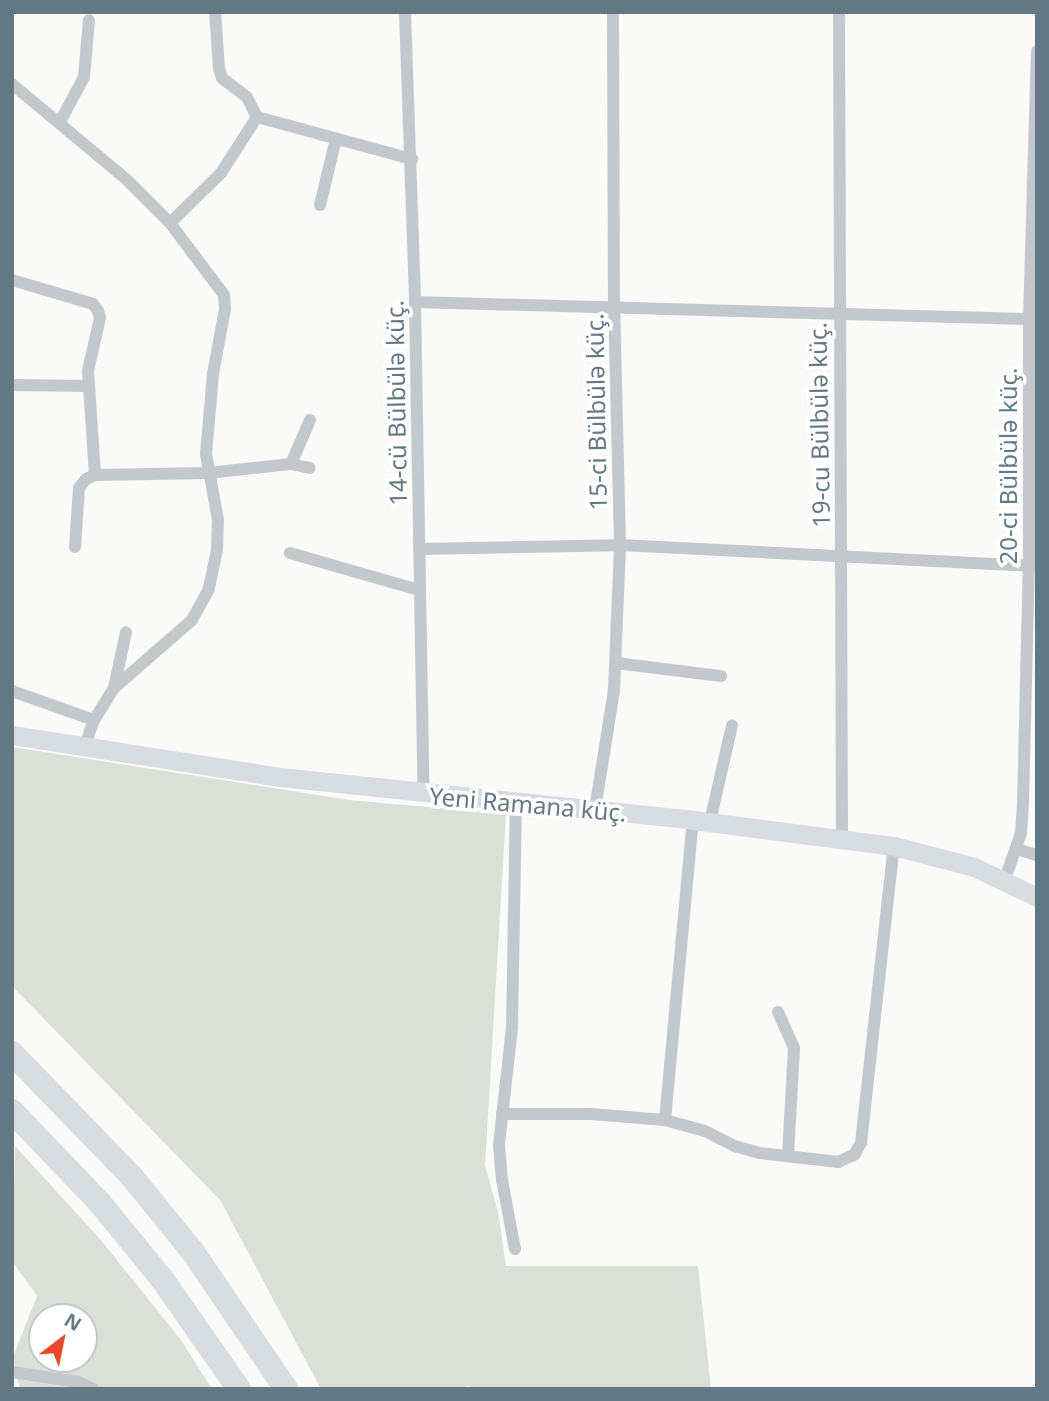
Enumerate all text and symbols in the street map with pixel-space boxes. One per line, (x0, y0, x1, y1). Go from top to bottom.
street label: 14-cü Bülbülə küç. (380, 300, 412, 506)
street label: 15-ci Bülbülə küç. (580, 313, 612, 511)
street label: 19-cu Bülbülə küç. (803, 322, 835, 528)
street label: 20-ci Bülbülə küç. (994, 368, 1022, 564)
street label: Yeni Ramana küç. (428, 781, 628, 827)
north arrow (28, 1303, 98, 1373)
text: N (60, 1307, 87, 1337)

